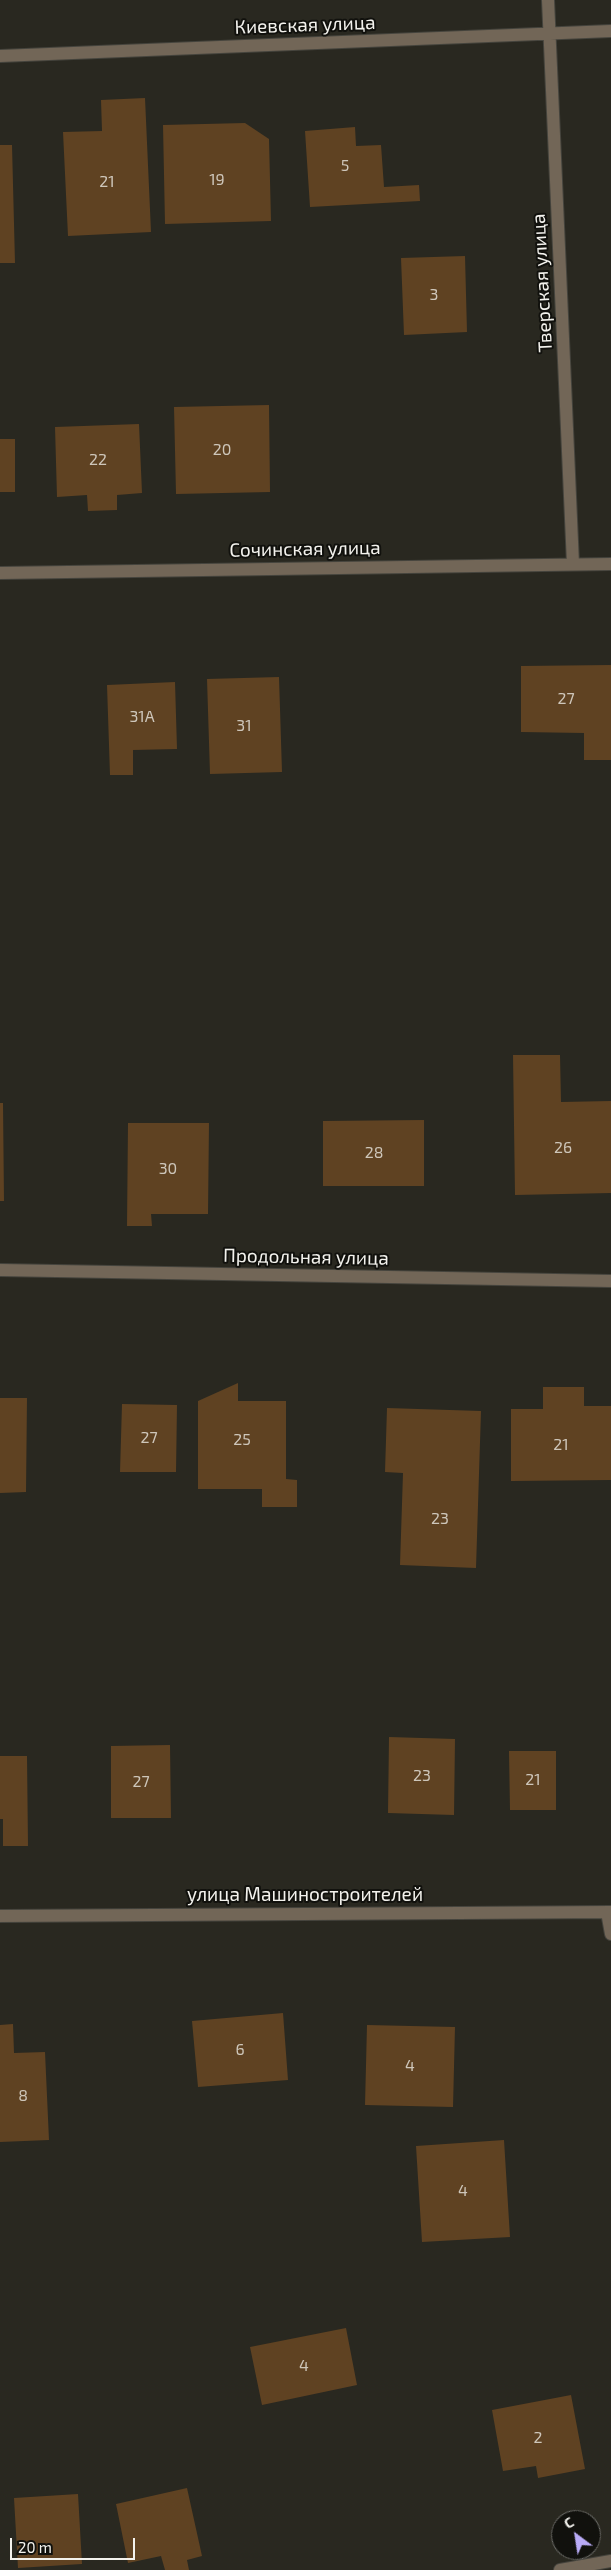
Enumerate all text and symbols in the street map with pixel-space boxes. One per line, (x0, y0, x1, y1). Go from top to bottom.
street label: Киевская улица (234, 11, 376, 39)
house number: 5 (341, 156, 349, 176)
house number: 19 (209, 170, 225, 190)
house number: 21 (99, 172, 115, 192)
street label: Тверская улица (527, 213, 557, 353)
house number: 3 (430, 285, 438, 305)
house number: 20 (213, 440, 231, 460)
house number: 22 (89, 450, 107, 470)
street label: Сочинская улица (229, 536, 381, 562)
house number: 27 (557, 689, 575, 709)
house number: 31А (129, 707, 155, 727)
house number: 31 (236, 716, 252, 736)
house number: 26 (554, 1138, 572, 1158)
house number: 28 (365, 1143, 383, 1163)
house number: 30 (159, 1159, 177, 1179)
street label: Продольная улица (223, 1244, 389, 1270)
house number: 27 (140, 1428, 158, 1448)
house number: 25 (233, 1430, 251, 1450)
house number: 21 (553, 1435, 569, 1455)
house number: 23 (431, 1509, 449, 1529)
house number: 23 (413, 1766, 431, 1786)
house number: 21 (525, 1770, 541, 1790)
house number: 27 (132, 1772, 150, 1792)
street label: улица Машиностроителей (187, 1884, 423, 1906)
house number: 6 (235, 2040, 245, 2060)
house number: 4 (405, 2056, 415, 2076)
house number: 8 (18, 2086, 28, 2106)
house number: 4 (458, 2181, 468, 2201)
house number: 4 (299, 2356, 309, 2376)
house number: 2 (534, 2428, 542, 2448)
north arrow (551, 2510, 601, 2560)
text: С (561, 2513, 576, 2532)
scale bar (12, 2528, 138, 2560)
text: 20 m (18, 2538, 52, 2556)

